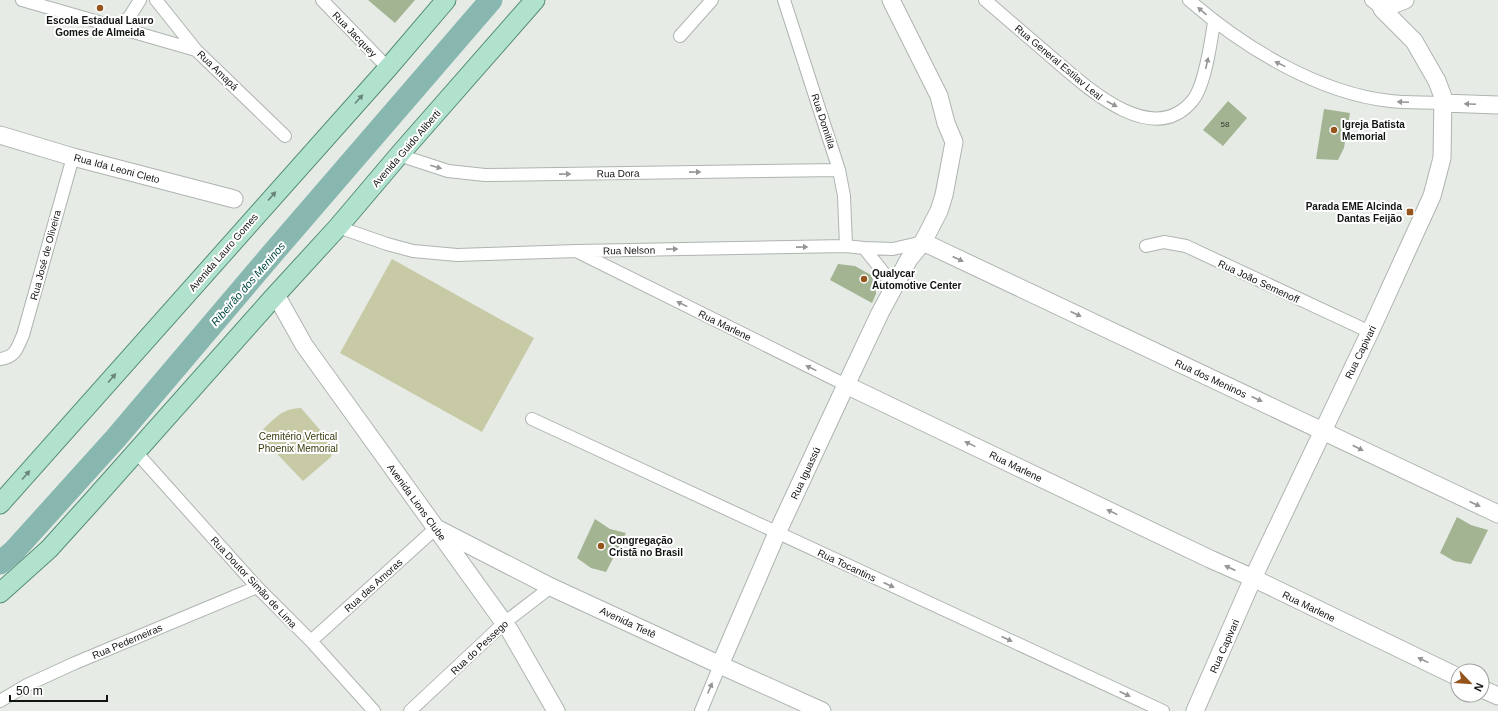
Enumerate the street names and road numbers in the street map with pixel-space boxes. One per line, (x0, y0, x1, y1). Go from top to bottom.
street label: Rua Jacquey (330, 10, 379, 59)
street label: Rua General Estilav Leal (1013, 23, 1105, 102)
street label: Rua Amapá (195, 48, 241, 93)
street label: Rua Domitila (809, 92, 838, 150)
street label: Avenida Guido Aliberti (370, 108, 443, 189)
street label: Rua Ida Leoni Cleto (73, 152, 161, 185)
street label: Rua Dora (597, 168, 640, 179)
street label: Rua José de Oliveira (28, 208, 63, 301)
street label: Avenida Lauro Gomes (187, 211, 260, 293)
street label: Rua Nelson (603, 245, 655, 256)
street label: Rua João Semenoff (1216, 258, 1301, 305)
street label: Rua Marlene (697, 308, 753, 343)
street label: Rua Capivari (1343, 324, 1378, 381)
street label: Rua dos Meninos (1173, 357, 1248, 400)
street label: Rua Iguassú (789, 445, 822, 501)
street label: Rua Marlene (988, 449, 1044, 484)
street label: Avenida Lions Clube (385, 462, 448, 543)
street label: Rua Doutor Simão de Lima (208, 534, 299, 631)
street label: Rua Tocantins (816, 547, 878, 584)
street label: Rua das Amoras (342, 557, 404, 614)
street label: Rua Marlene (1281, 589, 1337, 624)
street label: Avenida Tietê (598, 605, 658, 640)
street label: Rua do Pessego (449, 618, 510, 677)
street label: Rua Capivari (1208, 618, 1241, 675)
street label: Rua Pederneiras (91, 622, 164, 661)

